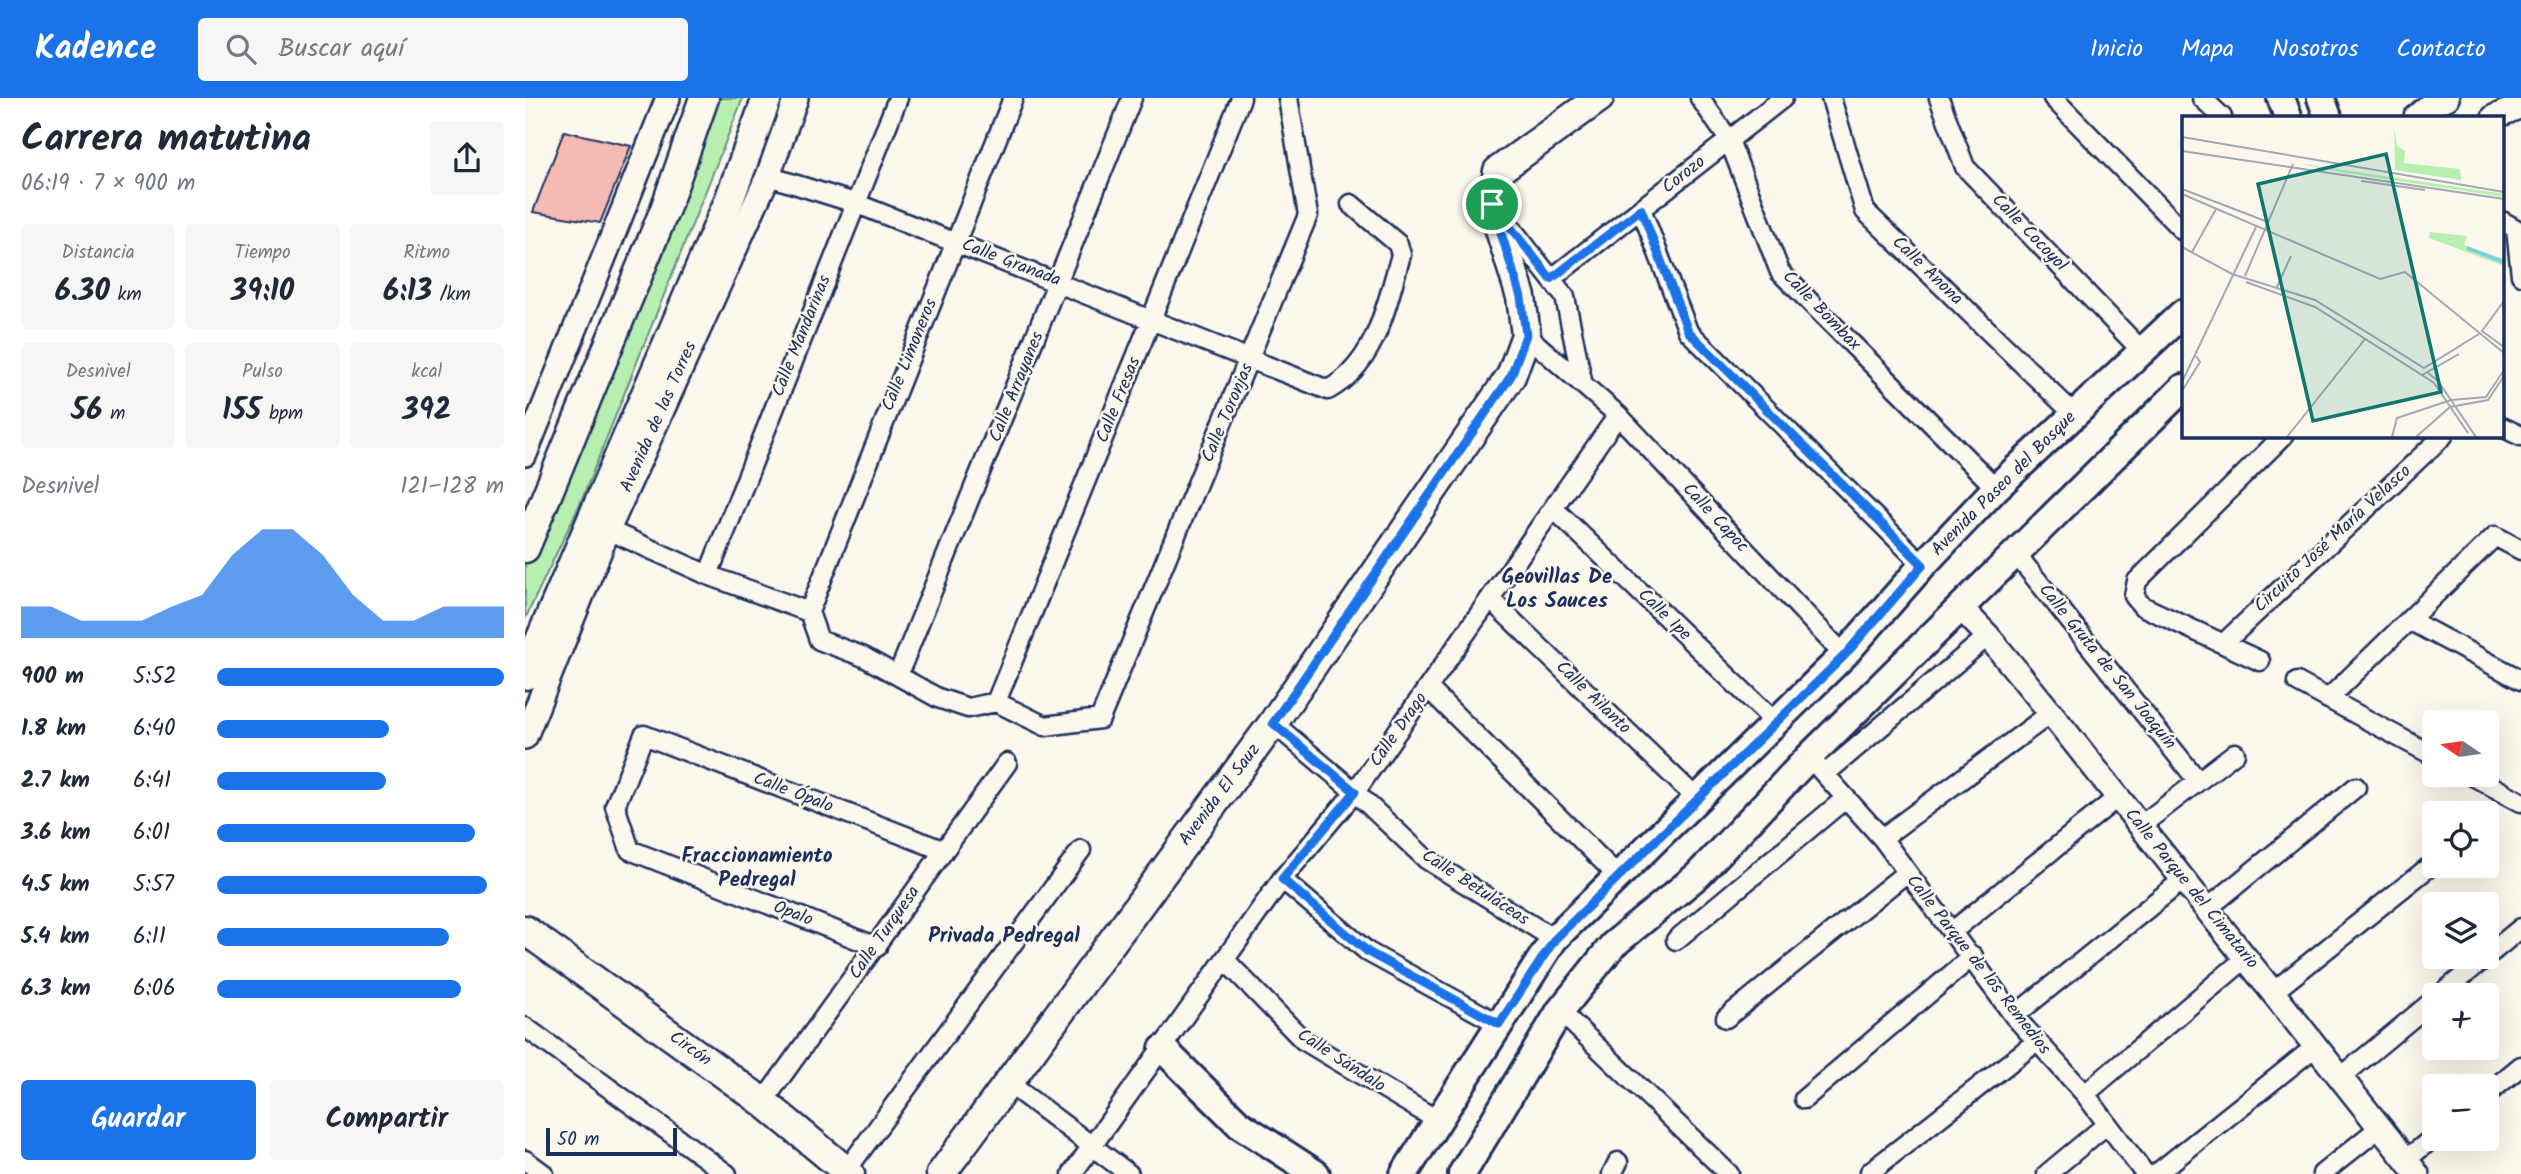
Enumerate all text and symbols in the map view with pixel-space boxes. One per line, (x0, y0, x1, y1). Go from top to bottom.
search box (198, 18, 688, 81)
text: Kadence (35, 23, 156, 76)
text: Buscar aquí (278, 28, 404, 70)
icon: search (222, 30, 260, 68)
text: Inicio (2090, 30, 2143, 69)
text: Mapa (2181, 30, 2234, 69)
text: Nosotros (2272, 30, 2359, 69)
text: Contacto (2397, 30, 2486, 69)
text: Carrera matutina (21, 110, 311, 170)
inset map (2182, 116, 2504, 438)
button: share (430, 121, 504, 195)
street label: Corozo (1656, 148, 1712, 202)
text: 06:19 · 7 × 900 m (21, 166, 195, 202)
pin (1462, 174, 1522, 234)
icon: arrive (1473, 185, 1511, 223)
street label: Calle Cocoyol (1984, 187, 2074, 279)
street label: Calle Anona (1885, 229, 1969, 313)
street label: Calle Granada (957, 231, 1065, 295)
text: Distancia (62, 238, 135, 268)
text: Tiempo (234, 238, 291, 268)
text: Ritmo (403, 238, 450, 268)
street label: Calle Bombax (1775, 264, 1867, 358)
text: 6.30 (55, 268, 110, 316)
text: 39:10 (231, 268, 294, 316)
text: 6:13 (383, 268, 432, 316)
street label: Calle Mandarinas (764, 270, 840, 401)
text: km (110, 280, 142, 310)
text: /km (432, 280, 471, 310)
street label: Calle Limoneros (874, 294, 946, 416)
street label: Calle Arrayanes (982, 327, 1052, 447)
street label: Avenida de las Torres (613, 337, 705, 497)
street label: Calle Fresas (1089, 352, 1150, 447)
text: Desnivel (66, 357, 131, 387)
text: Pulso (242, 357, 283, 387)
text: kcal (411, 357, 442, 387)
street label: Calle Toronjas (1194, 358, 1262, 467)
text: 56 (71, 387, 103, 435)
text: 155 (222, 387, 261, 435)
text: 392 (402, 387, 451, 435)
text: m (103, 399, 125, 429)
text: bpm (261, 399, 303, 429)
street label: Avenida Paseo del Bosque (1925, 405, 2083, 563)
street label: Circuito José María Velasco (2248, 458, 2418, 620)
text: Desnivel (21, 469, 99, 505)
text: 121–128 m (400, 469, 504, 505)
street label: Calle Capoc (1675, 476, 1755, 560)
district label: Geovillas De Los Sauces (1502, 561, 1612, 618)
street label: Calle Gruta de San Joaquín (2031, 578, 2183, 756)
street label: Calle Ipe (1630, 582, 1698, 648)
street label: Calle Ailanto (1548, 654, 1638, 742)
text: 900 m (21, 659, 84, 695)
text: 5:52 (133, 659, 177, 695)
street label: Calle Drago (1362, 686, 1436, 774)
north arrow (2422, 710, 2499, 788)
map controls (2422, 710, 2499, 1151)
text: 1.8 km (21, 711, 86, 747)
text: 6:40 (133, 711, 176, 747)
street label: Avenida El Sauz (1172, 738, 1268, 852)
text: 2.7 km (21, 763, 90, 799)
text: 6:41 (133, 763, 171, 799)
street label: Calle Ópalo (749, 764, 837, 822)
button: locate (2422, 801, 2499, 878)
street label: Calle Parque del Cimatario (2117, 802, 2265, 976)
text: 3.6 km (21, 815, 91, 851)
text: 6:01 (133, 815, 170, 851)
district label: Fraccionamiento Pedregal (681, 840, 833, 897)
street label: Calle Betuláceas (1415, 842, 1535, 934)
text: 4.5 km (21, 867, 90, 903)
text: 5:57 (133, 867, 174, 903)
street label: Calle Parque de los Remedios (1898, 869, 2058, 1062)
street label: Calle Turquesa (842, 880, 928, 986)
button: layers (2422, 892, 2499, 969)
street label: Opalo (769, 893, 817, 935)
text: 5.4 km (21, 919, 90, 955)
text: 6:11 (133, 919, 166, 955)
district label: Privada Pedregal (928, 920, 1080, 953)
text: 6.3 km (21, 971, 91, 1007)
text: 6:06 (133, 971, 176, 1007)
button: + (2422, 983, 2499, 1060)
street label: Calle Sándalo (1291, 1021, 1391, 1101)
street label: Circón (663, 1024, 717, 1074)
button: − (2422, 1074, 2499, 1151)
button: Guardar (21, 1080, 256, 1160)
button: Compartir (270, 1080, 504, 1160)
scale bar (546, 1125, 677, 1157)
text: 50 m (557, 1125, 599, 1155)

